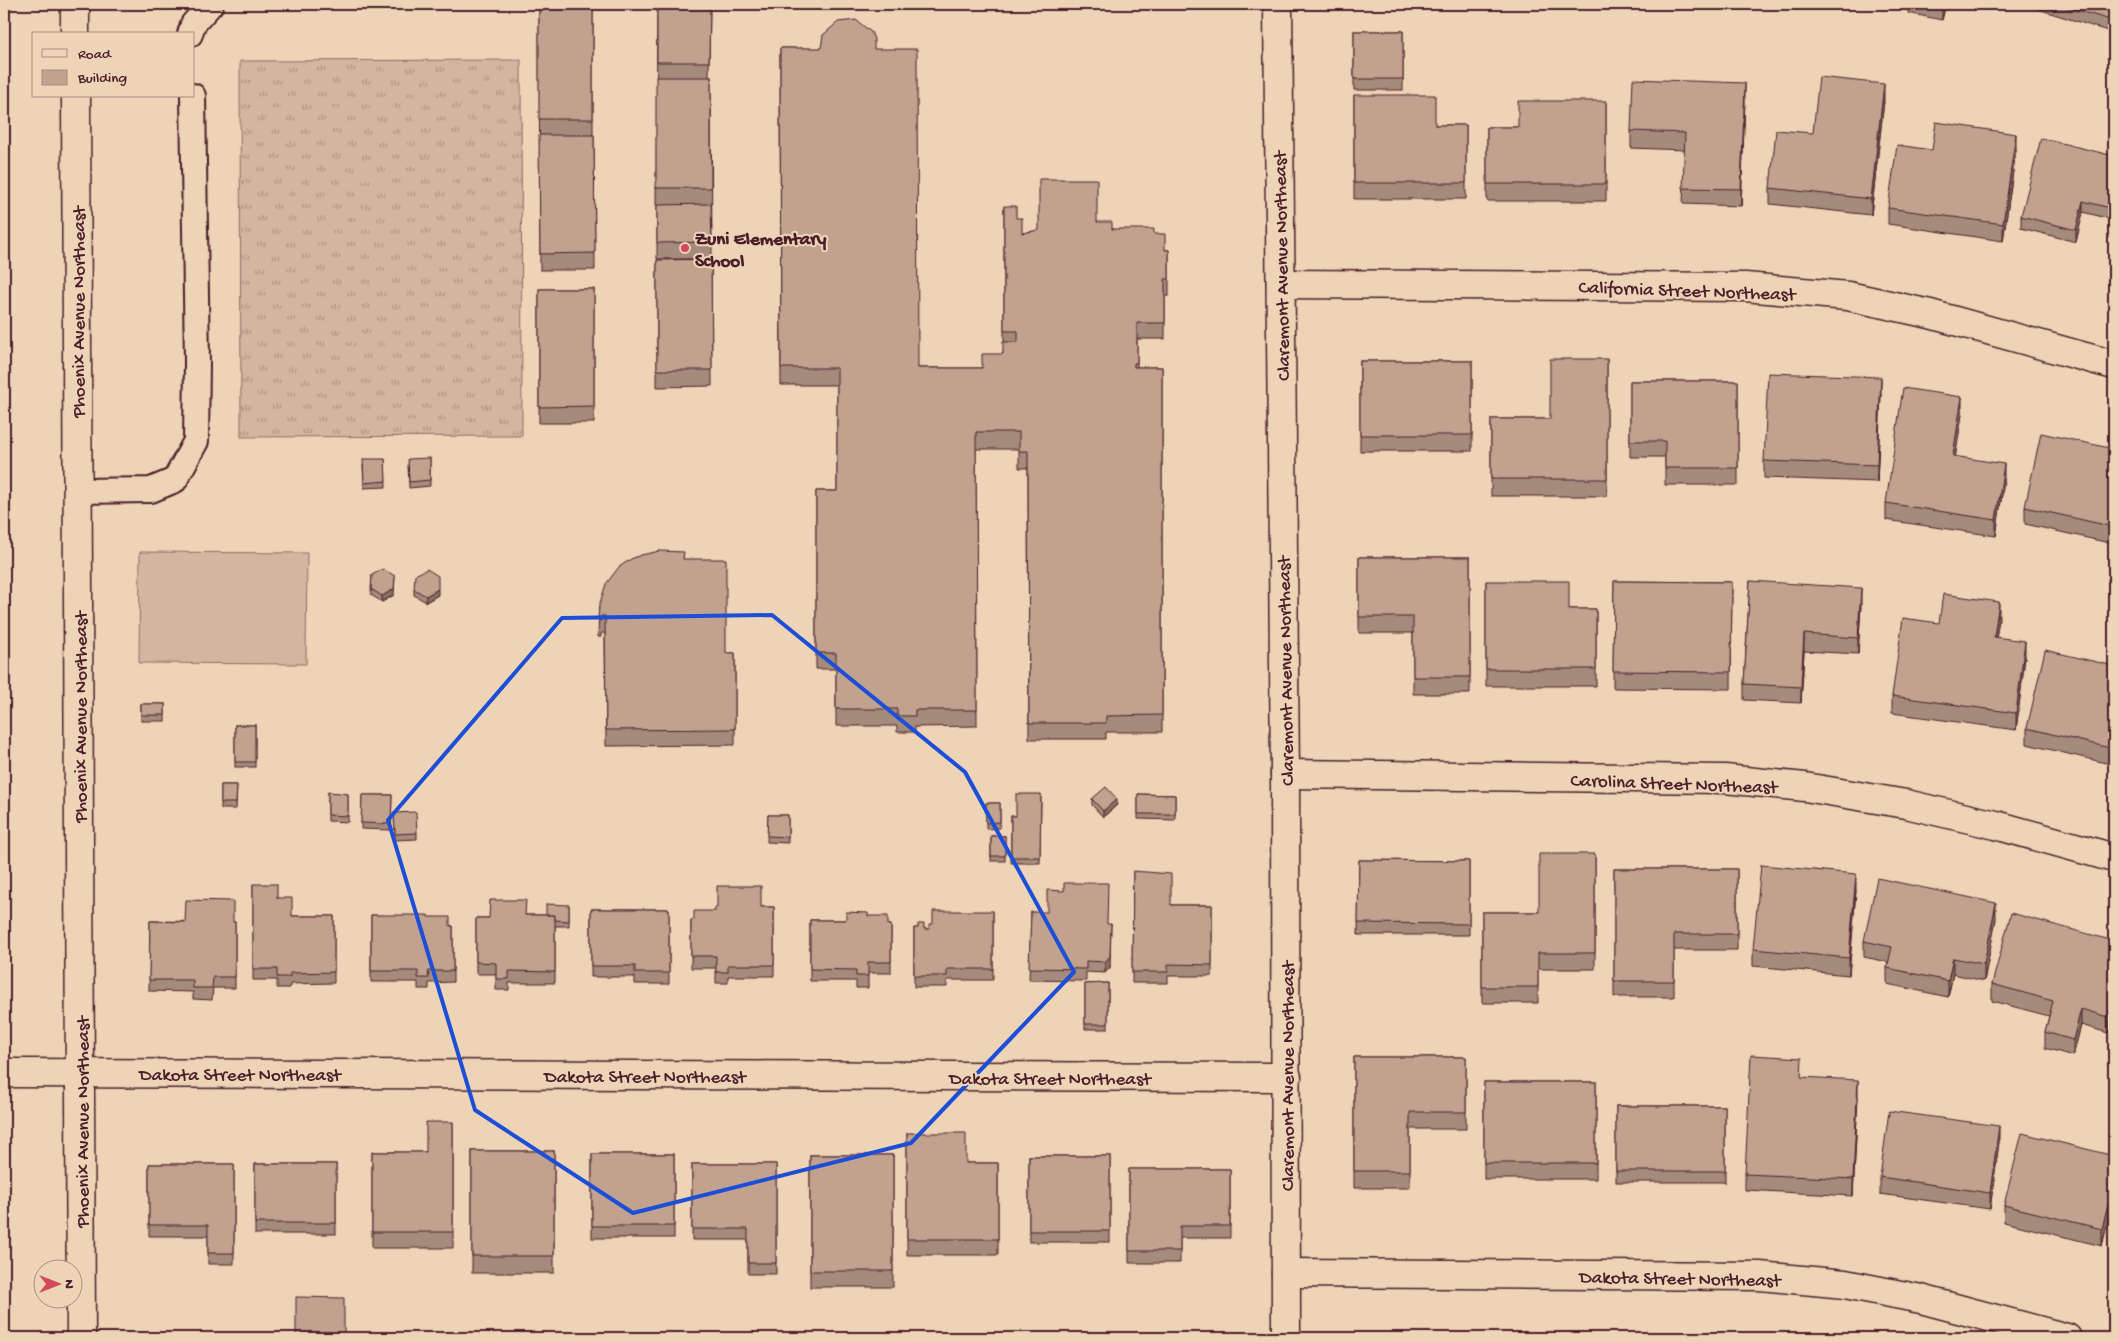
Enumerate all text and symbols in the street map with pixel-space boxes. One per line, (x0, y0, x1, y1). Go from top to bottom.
legend (32, 32, 195, 98)
text: Road (78, 46, 112, 64)
text: Building (77, 70, 127, 88)
street label: Claremont Avenue Northeast (1270, 149, 1297, 381)
street label: Phoenix Avenue Northeast (69, 204, 92, 419)
place label: Zuni Elementary School (695, 229, 827, 274)
marker: Zuni Elementary School (679, 242, 691, 254)
street label: California Street Northeast (1578, 277, 1798, 308)
street label: Claremont Avenue Northeast (1274, 554, 1301, 786)
street label: Phoenix Avenue Northeast (71, 609, 94, 824)
street label: Carolina Street Northeast (1570, 770, 1780, 801)
street label: Claremont Avenue Northeast (1278, 959, 1301, 1191)
street label: Phoenix Avenue Northeast (73, 1014, 96, 1229)
street label: Dakota Street Northeast (137, 1065, 343, 1088)
street label: Dakota Street Northeast (542, 1067, 748, 1090)
street label: Dakota Street Northeast (947, 1069, 1153, 1092)
north arrow (32, 1260, 82, 1310)
street label: Dakota Street Northeast (1577, 1267, 1783, 1294)
text: N (60, 1279, 77, 1289)

